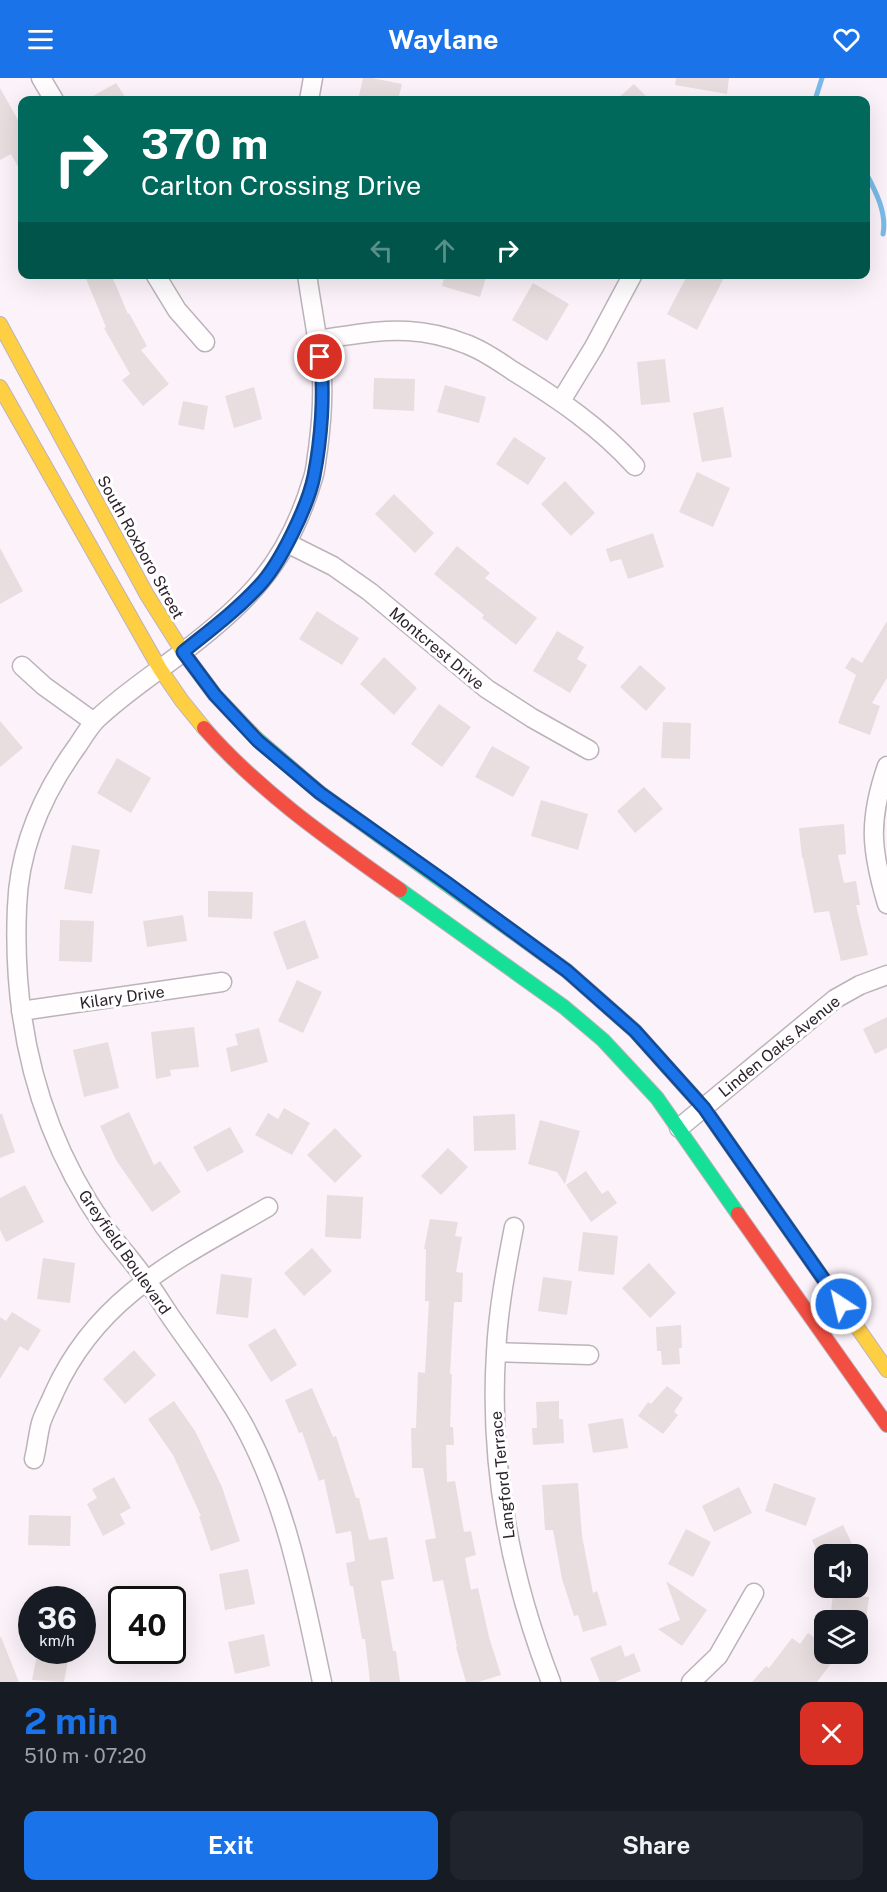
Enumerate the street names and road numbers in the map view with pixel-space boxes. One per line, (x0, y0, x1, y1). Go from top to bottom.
street label: South Roxboro Street (93, 472, 188, 622)
street label: Montcrest Drive (385, 603, 488, 694)
street label: Kilary Drive (78, 982, 166, 1013)
street label: Linden Oaks Avenue (715, 992, 844, 1101)
street label: Greyfield Boulevard (74, 1186, 175, 1318)
street label: Langford Terrace (486, 1410, 519, 1540)

